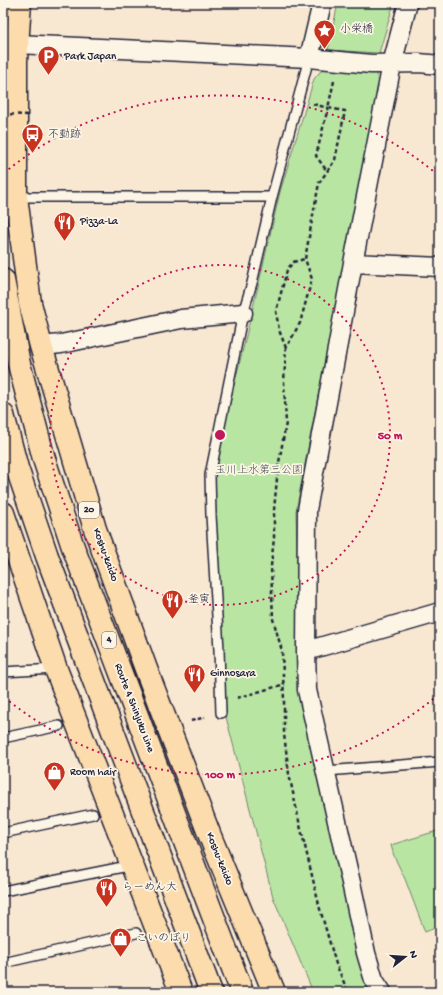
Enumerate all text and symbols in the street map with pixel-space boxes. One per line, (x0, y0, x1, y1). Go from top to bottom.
place icon: 小栄橋 (312, 17, 338, 50)
place label: 小栄橋 (340, 23, 373, 36)
parking icon: Park Japan (35, 44, 61, 77)
place label: Park Japan (63, 51, 117, 63)
bus stop icon: 不動跡 (20, 122, 46, 155)
place label: 不動跡 (48, 128, 81, 141)
restaurant icon: Pizza-La (51, 209, 77, 242)
place label: Pizza-La (79, 216, 119, 228)
centre of rings (213, 428, 227, 442)
text: 50 m (378, 430, 403, 444)
park label: 玉川上水第三公園 (215, 464, 303, 477)
road number: 20 (79, 502, 99, 518)
street label: Koshu-kaido (90, 527, 120, 584)
restaurant icon: 釜寅 (160, 587, 186, 620)
place label: 釜寅 (188, 593, 210, 606)
road number: 4 (102, 632, 116, 648)
restaurant icon: Ginnosara (182, 661, 208, 694)
street label: Route 4 Shinjuku Line (112, 662, 157, 754)
place label: Ginnosara (210, 668, 257, 680)
shop icon: Room hair (41, 760, 67, 793)
place label: Room hair (70, 767, 117, 779)
text: 100 m (204, 769, 235, 783)
street label: Koshu-kaido (203, 831, 235, 887)
restaurant icon: らーめん大 (94, 875, 120, 908)
place label: らーめん大 (122, 881, 177, 894)
shop icon: こいのぼり (108, 926, 134, 959)
place label: こいのぼり (136, 932, 191, 945)
north arrow (385, 937, 425, 977)
text: N (406, 949, 419, 960)

